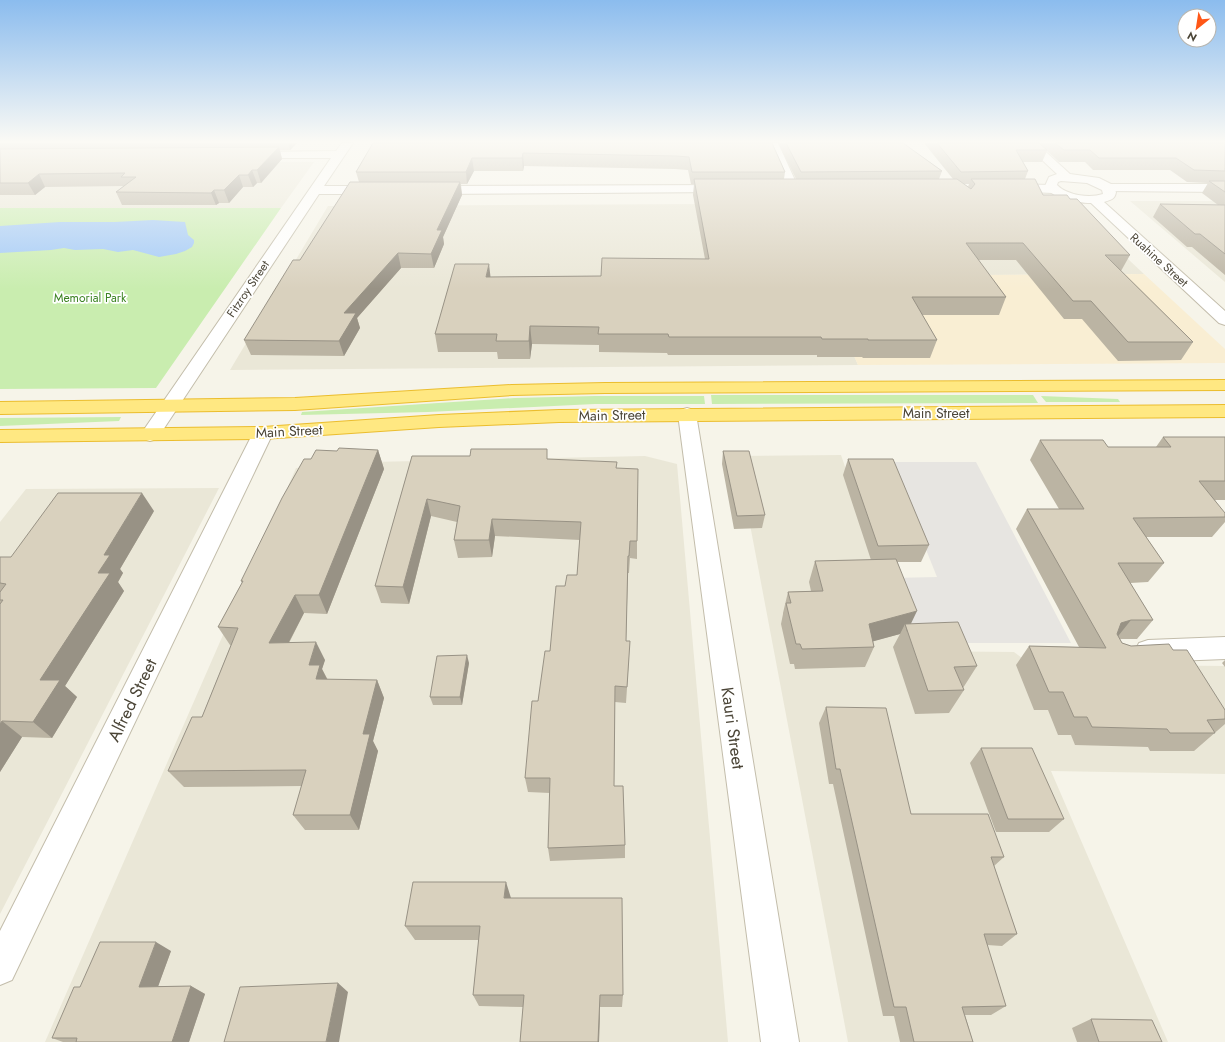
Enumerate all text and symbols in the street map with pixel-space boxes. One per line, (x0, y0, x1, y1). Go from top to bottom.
north arrow (1177, 8, 1217, 48)
text: N (1184, 28, 1200, 46)
street label: Ruahine Street (1126, 229, 1192, 291)
street label: Fitzroy Street (222, 257, 274, 321)
park label: Memorial Park (54, 289, 127, 307)
street label: Main Street (903, 403, 970, 423)
street label: Main Street (578, 404, 646, 426)
street label: Main Street (255, 419, 323, 443)
street label: Alfred Street (102, 654, 162, 746)
street label: Kauri Street (715, 685, 751, 771)

